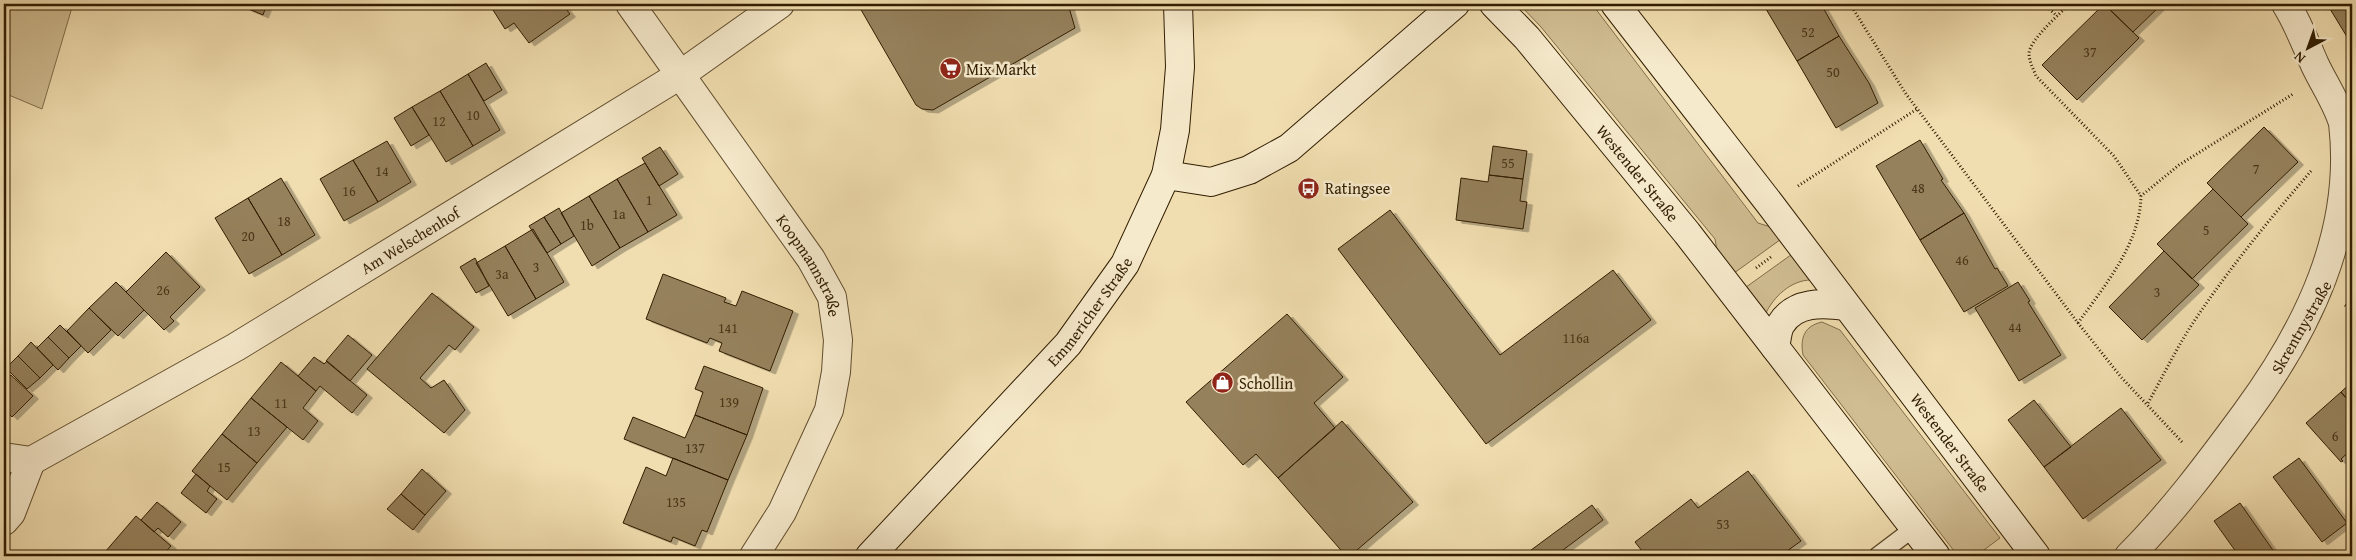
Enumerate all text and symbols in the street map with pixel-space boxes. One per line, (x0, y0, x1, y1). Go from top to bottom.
house number: 52 (1801, 22, 1815, 42)
north arrow (2284, 22, 2334, 72)
house number: 37 (2083, 42, 2097, 62)
text: N (2289, 47, 2310, 68)
supermarket icon: Mix Markt (938, 57, 962, 81)
place label: Mix Markt (966, 57, 1037, 81)
house number: 50 (1826, 62, 1840, 82)
house number: 10 (466, 105, 480, 125)
house number: 12 (432, 111, 446, 131)
street label: Westender Straße (1591, 119, 1685, 227)
house number: 55 (1501, 153, 1515, 173)
house number: 7 (2253, 159, 2260, 179)
house number: 14 (375, 161, 389, 181)
bus stop icon: Ratingsee (1297, 176, 1321, 200)
place label: Ratingsee (1325, 176, 1390, 200)
house number: 48 (1911, 178, 1925, 198)
house number: 16 (342, 181, 356, 201)
house number: 1 (646, 190, 652, 210)
street label: Am Welschenhof (356, 200, 466, 280)
house number: 1a (612, 204, 626, 224)
street label: Koopmannstraße (771, 209, 847, 318)
house number: 18 (277, 211, 291, 231)
house number: 1b (580, 215, 594, 235)
house number: 5 (2203, 220, 2209, 240)
house number: 20 (241, 226, 255, 246)
house number: 46 (1955, 250, 1969, 270)
street label: Emmericher Straße (1041, 253, 1138, 372)
house number: 3 (533, 257, 539, 277)
house number: 3a (495, 264, 509, 284)
street label: Skrentnystraße (2265, 276, 2337, 378)
house number: 26 (156, 280, 170, 300)
house number: 3 (2154, 282, 2160, 302)
house number: 44 (2008, 317, 2022, 337)
house number: 141 (718, 318, 738, 338)
house number: 116a (1563, 328, 1590, 348)
shop icon: Schollin (1211, 371, 1235, 395)
place label: Schollin (1239, 371, 1293, 395)
street label: Westender Straße (1905, 388, 1996, 497)
house number: 139 (719, 392, 739, 412)
house number: 11 (274, 393, 288, 413)
house number: 13 (247, 421, 261, 441)
house number: 6 (2332, 426, 2339, 446)
house number: 137 (685, 438, 705, 458)
house number: 15 (217, 457, 231, 477)
house number: 135 (666, 492, 686, 512)
house number: 53 (1716, 514, 1730, 534)

